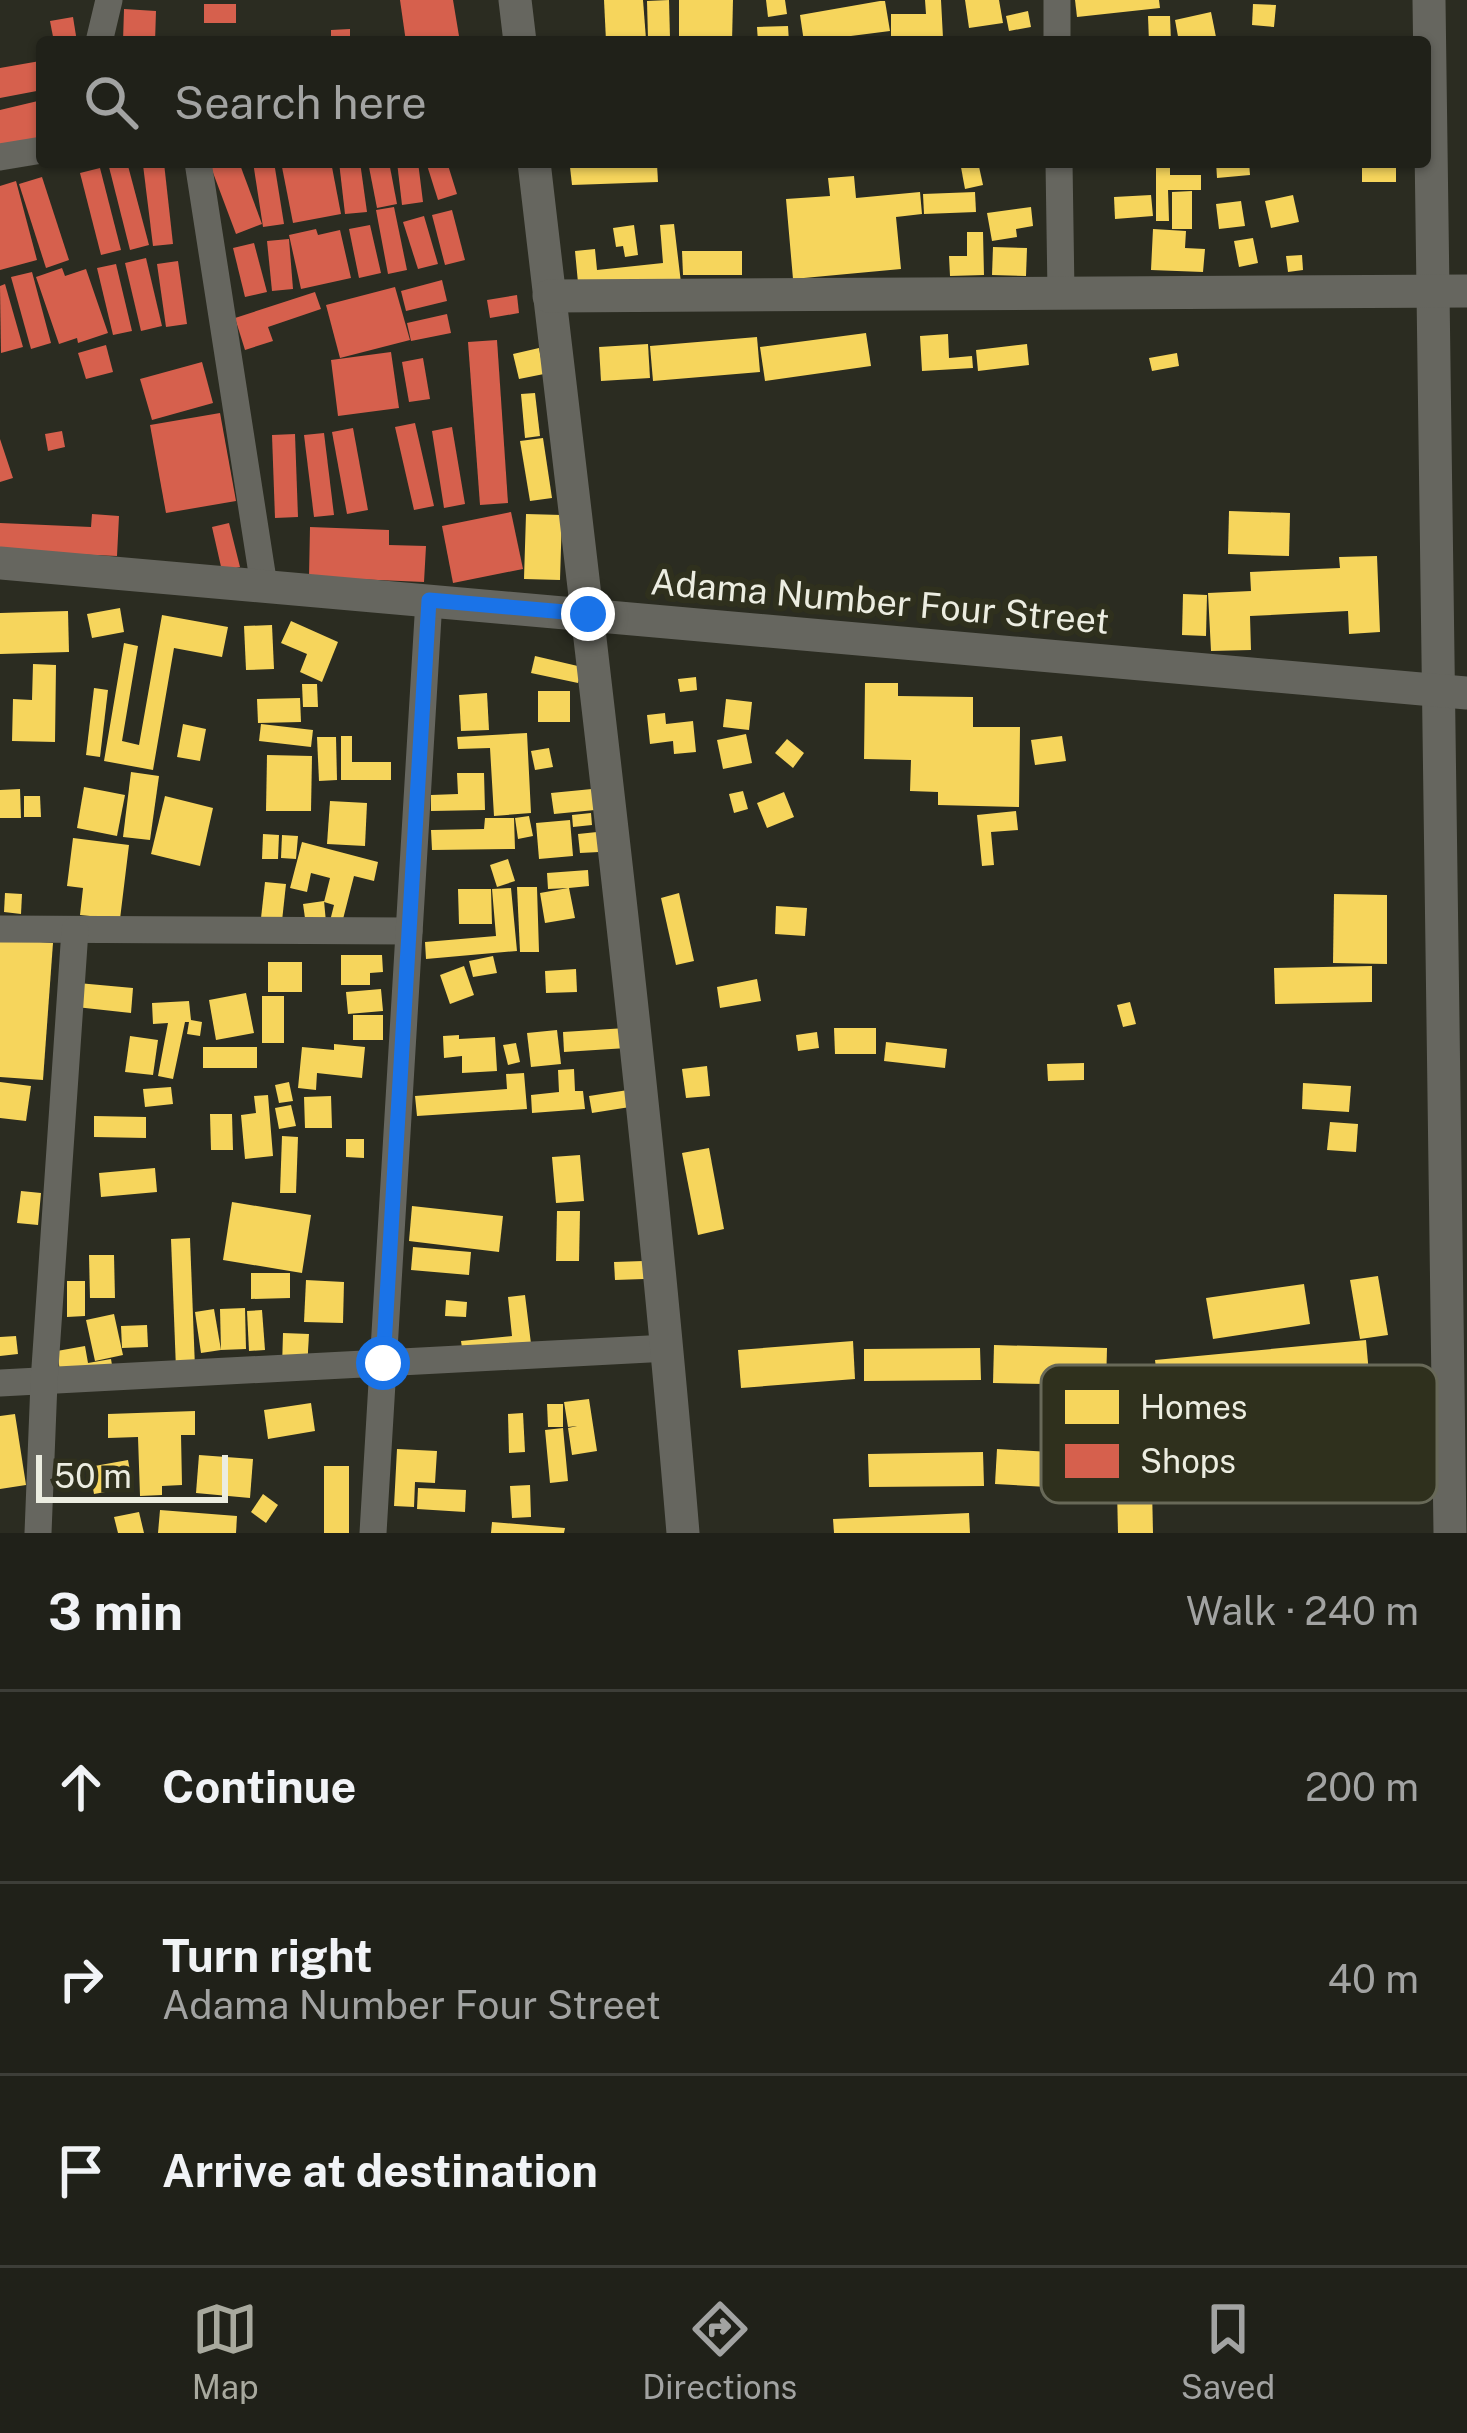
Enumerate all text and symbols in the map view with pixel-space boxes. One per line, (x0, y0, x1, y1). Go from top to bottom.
search box (36, 36, 1431, 168)
icon: search (78, 69, 144, 135)
text: Search here (174, 76, 427, 129)
street label: Adama Number Four Street (649, 560, 1111, 642)
route end (561, 587, 615, 641)
route start (356, 1336, 410, 1390)
legend (1041, 1365, 1437, 1503)
text: Homes (1140, 1388, 1248, 1426)
text: Shops (1140, 1442, 1236, 1480)
scale bar (36, 1449, 228, 1502)
text: 50 m (54, 1457, 132, 1495)
text: 3 min (48, 1582, 183, 1641)
text: Walk · 240 m (1186, 1588, 1419, 1634)
icon: ahead (48, 1754, 114, 1820)
text: Continue (162, 1760, 356, 1813)
text: 200 m (1305, 1764, 1419, 1810)
text: Turn right (162, 1929, 373, 1982)
icon: right (48, 1946, 114, 2012)
text: 40 m (1327, 1956, 1419, 2002)
text: Adama Number Four Street (162, 1982, 661, 2028)
icon: arrive (48, 2138, 114, 2204)
text: Arrive at destination (162, 2144, 598, 2197)
tab: Map (192, 2296, 259, 2406)
tab: Directions (642, 2296, 797, 2406)
tab: Saved (1181, 2296, 1275, 2406)

